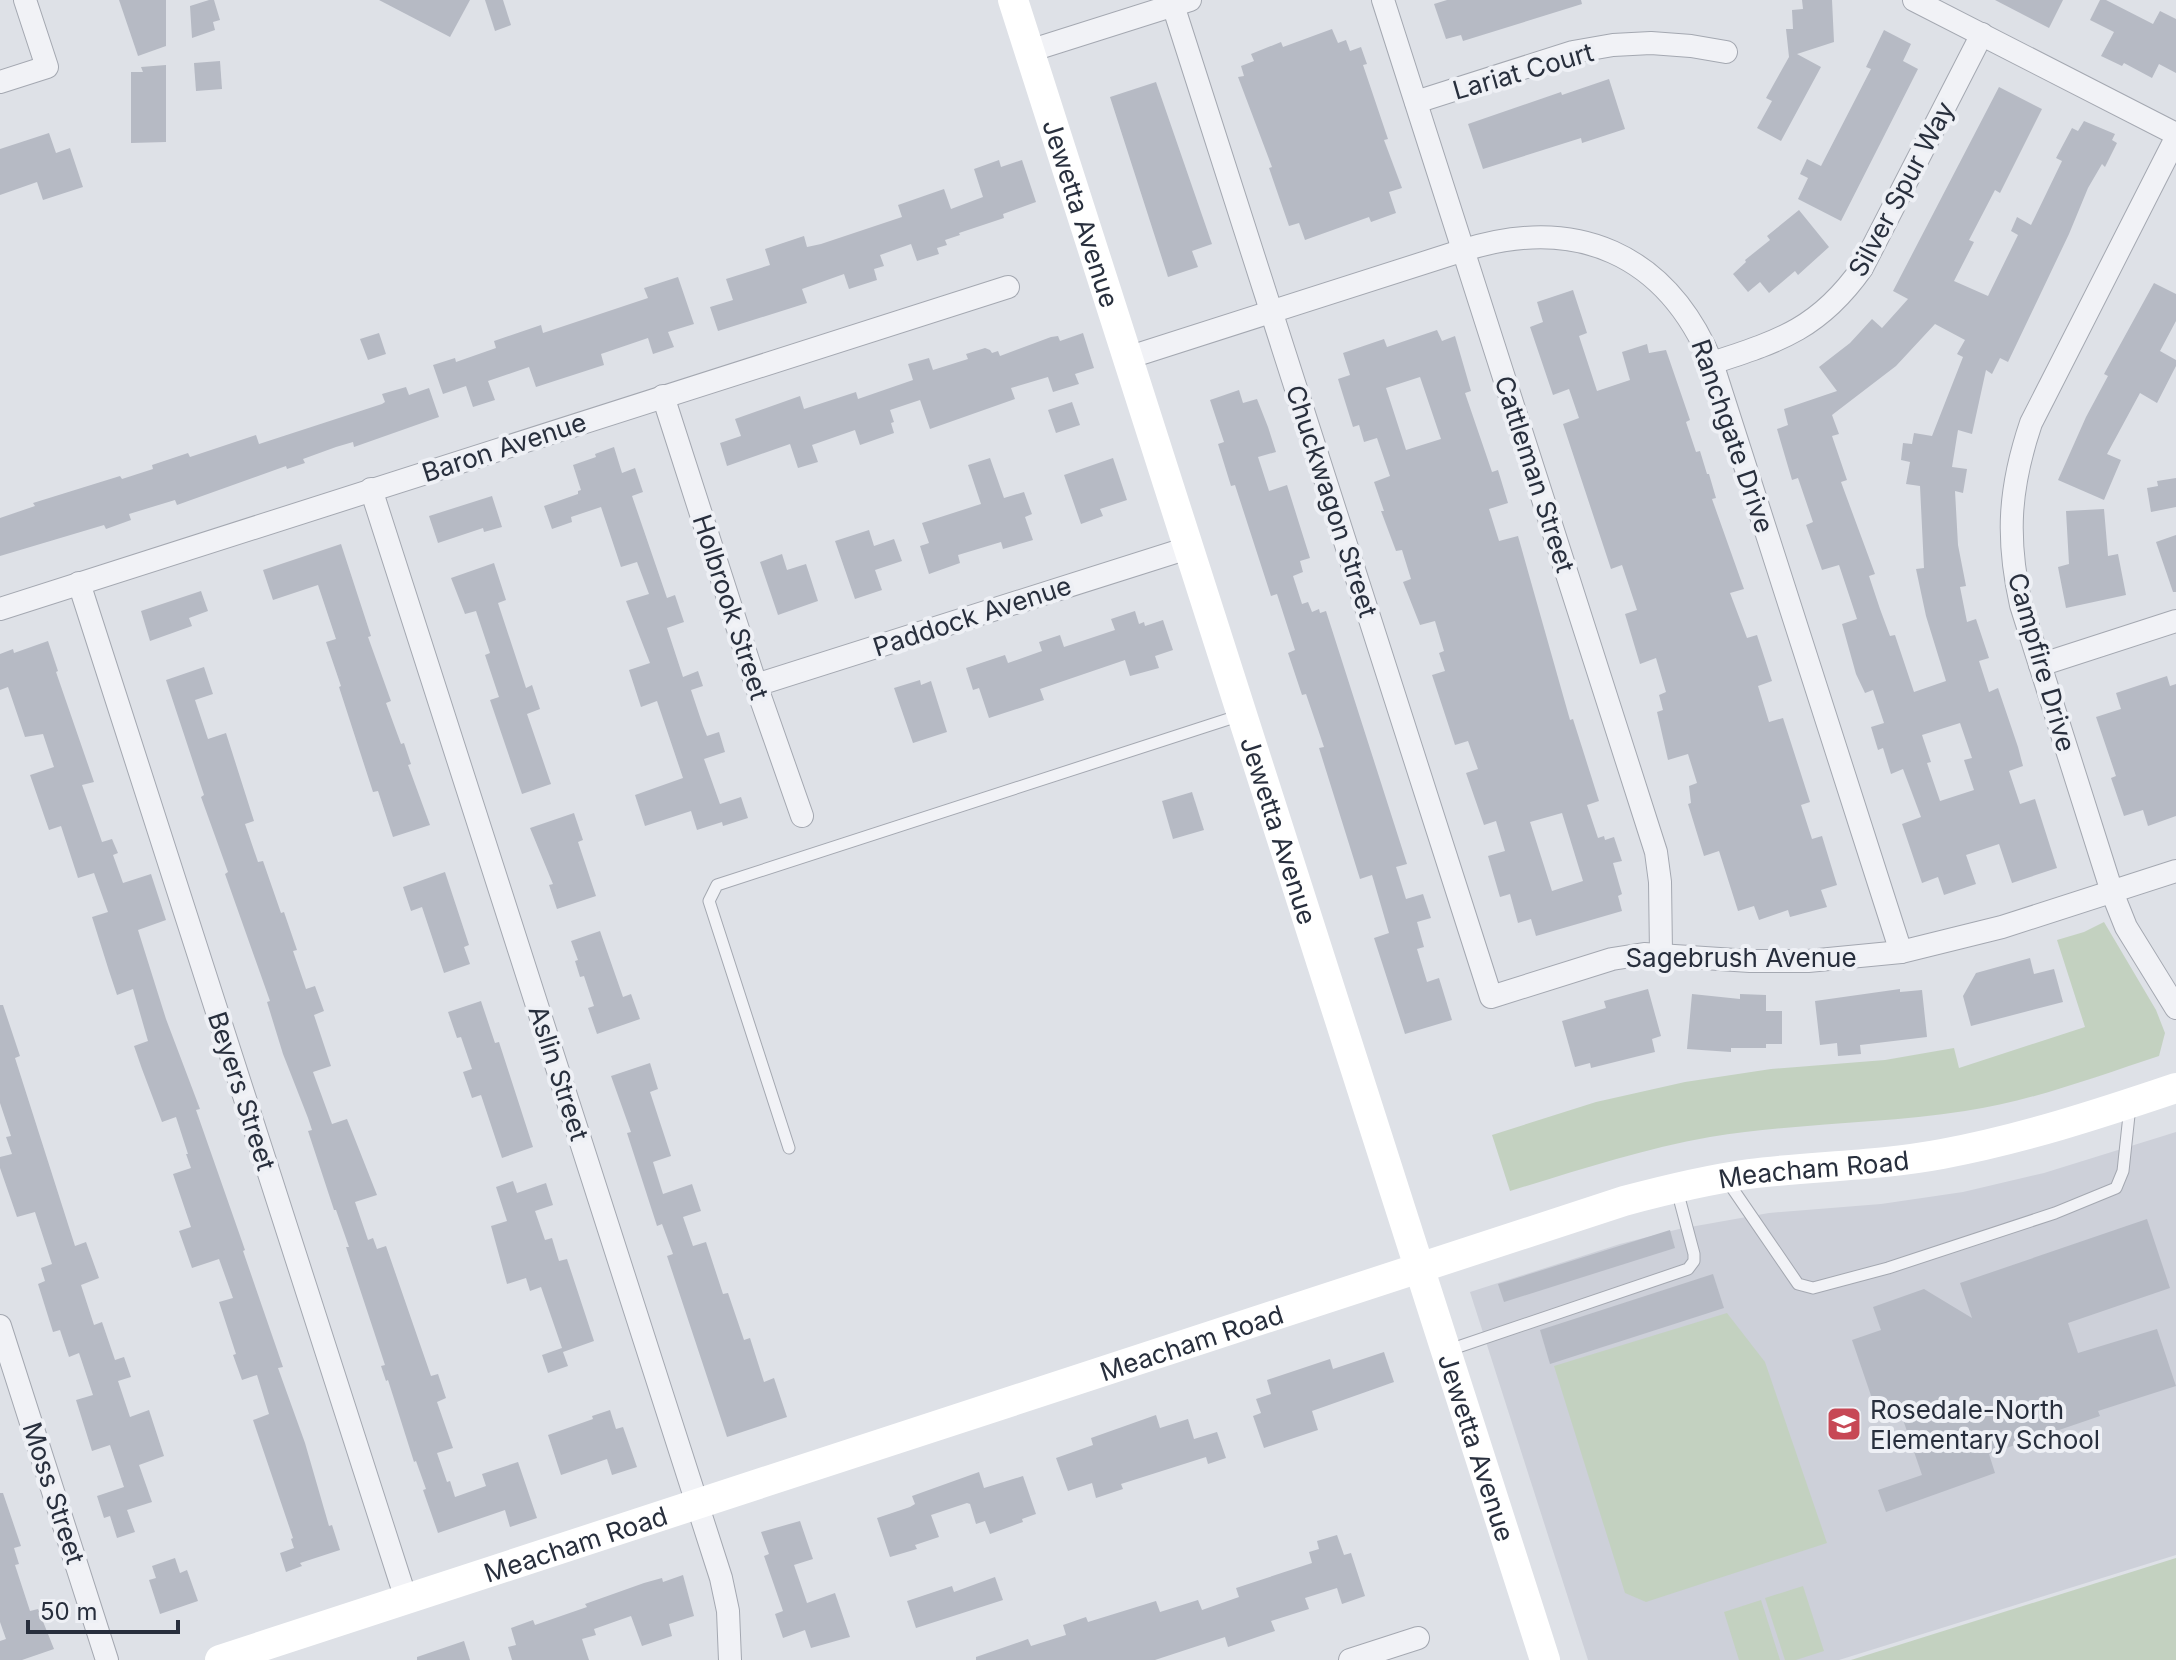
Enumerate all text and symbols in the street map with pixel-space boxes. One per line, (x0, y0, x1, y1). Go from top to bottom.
street label: Lariat Court (1449, 36, 1597, 106)
street label: Silver Spur Way (1842, 96, 1960, 282)
street label: Jewetta Avenue (1037, 116, 1126, 311)
street label: Ranchgate Drive (1685, 335, 1781, 537)
street label: Cattleman Street (1489, 372, 1581, 576)
street label: Chuckwagon Street (1280, 381, 1384, 621)
street label: Baron Avenue (418, 406, 590, 488)
street label: Holbrook Street (686, 511, 776, 703)
street label: Paddock Avenue (869, 569, 1075, 663)
street label: Campfire Drive (2002, 569, 2082, 755)
street label: Jewetta Avenue (1235, 733, 1324, 928)
street label: Sagebrush Avenue (1625, 942, 1857, 973)
street label: Aslin Street (523, 1001, 595, 1145)
street label: Beyers Street (202, 1008, 282, 1174)
street label: Meacham Road (1716, 1144, 1911, 1194)
street label: Meacham Road (1096, 1298, 1287, 1387)
street label: Jewetta Avenue (1432, 1350, 1521, 1545)
place label: Rosedale-North Elementary School (1870, 1394, 2100, 1455)
school or university icon: Rosedale-North Elementary School (1825, 1405, 1863, 1443)
street label: Moss Street (17, 1418, 91, 1568)
street label: Meacham Road (480, 1499, 671, 1588)
scale bar (28, 1584, 178, 1634)
text: 50 m (40, 1597, 98, 1626)

